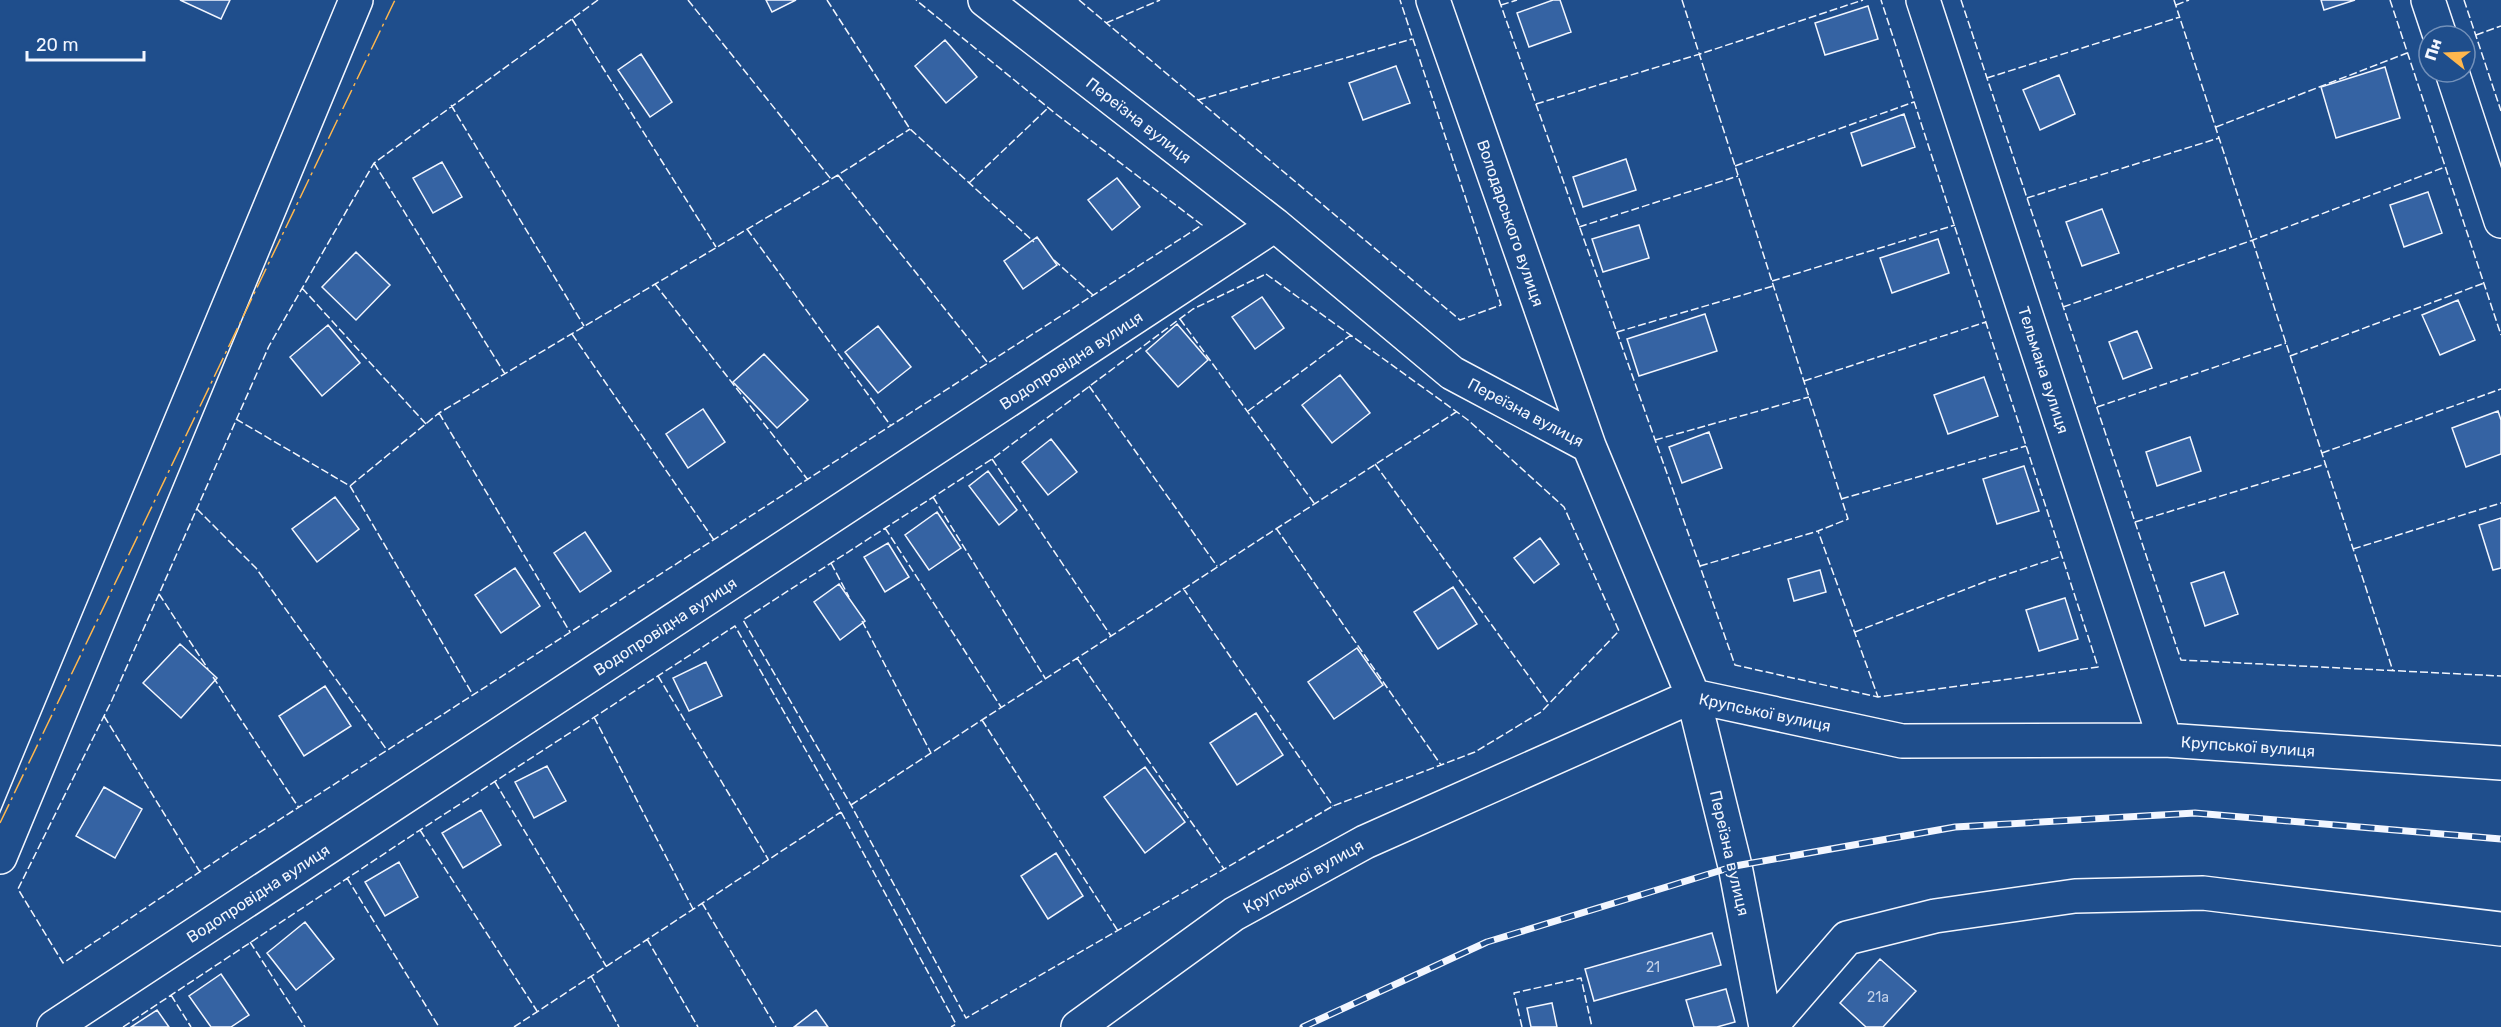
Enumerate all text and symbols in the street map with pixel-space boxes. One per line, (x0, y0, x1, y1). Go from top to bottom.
scale bar (27, 24, 144, 62)
north arrow (2417, 24, 2477, 84)
text: 20 m (36, 34, 78, 56)
text: Пн (2421, 36, 2446, 63)
street label: Переїзна вулиця (1082, 73, 1195, 167)
street label: Володарського вулиця (1473, 137, 1548, 309)
street label: Тельмана вулиця (2014, 304, 2073, 436)
street label: Водопровідна вулиця (996, 307, 1146, 414)
street label: Переїзна вулиця (1465, 374, 1587, 451)
street label: Водопровідна вулиця (590, 573, 740, 680)
street label: Крупської вулиця (1697, 689, 1833, 736)
street label: Крупської вулиця (2180, 732, 2316, 761)
street label: Переїзна вулиця (1706, 788, 1753, 918)
street label: Крупської вулиця (1240, 835, 1367, 917)
street label: Водопровідна вулиця (183, 840, 333, 947)
house number: 21 (1646, 959, 1660, 976)
house number: 21а (1867, 989, 1889, 1006)

